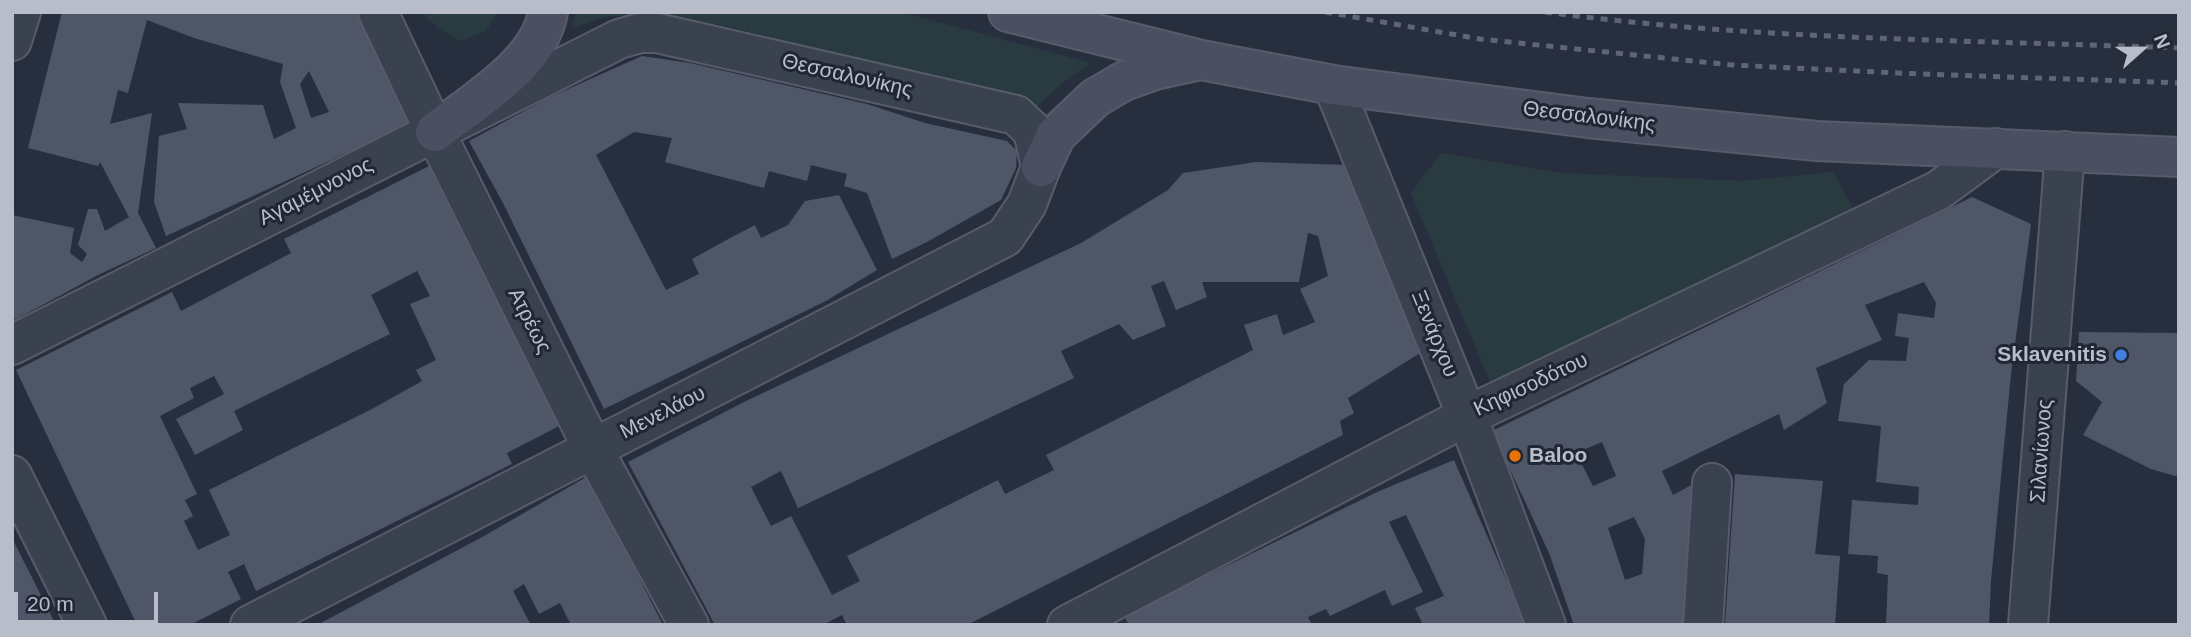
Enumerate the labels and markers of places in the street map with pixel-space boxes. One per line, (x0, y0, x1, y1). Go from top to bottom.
place label: Sklavenitis (1997, 342, 2107, 368)
marker: Sklavenitis (2113, 347, 2129, 363)
place label: Baloo (1529, 443, 1587, 469)
marker: Baloo (1507, 448, 1523, 464)

